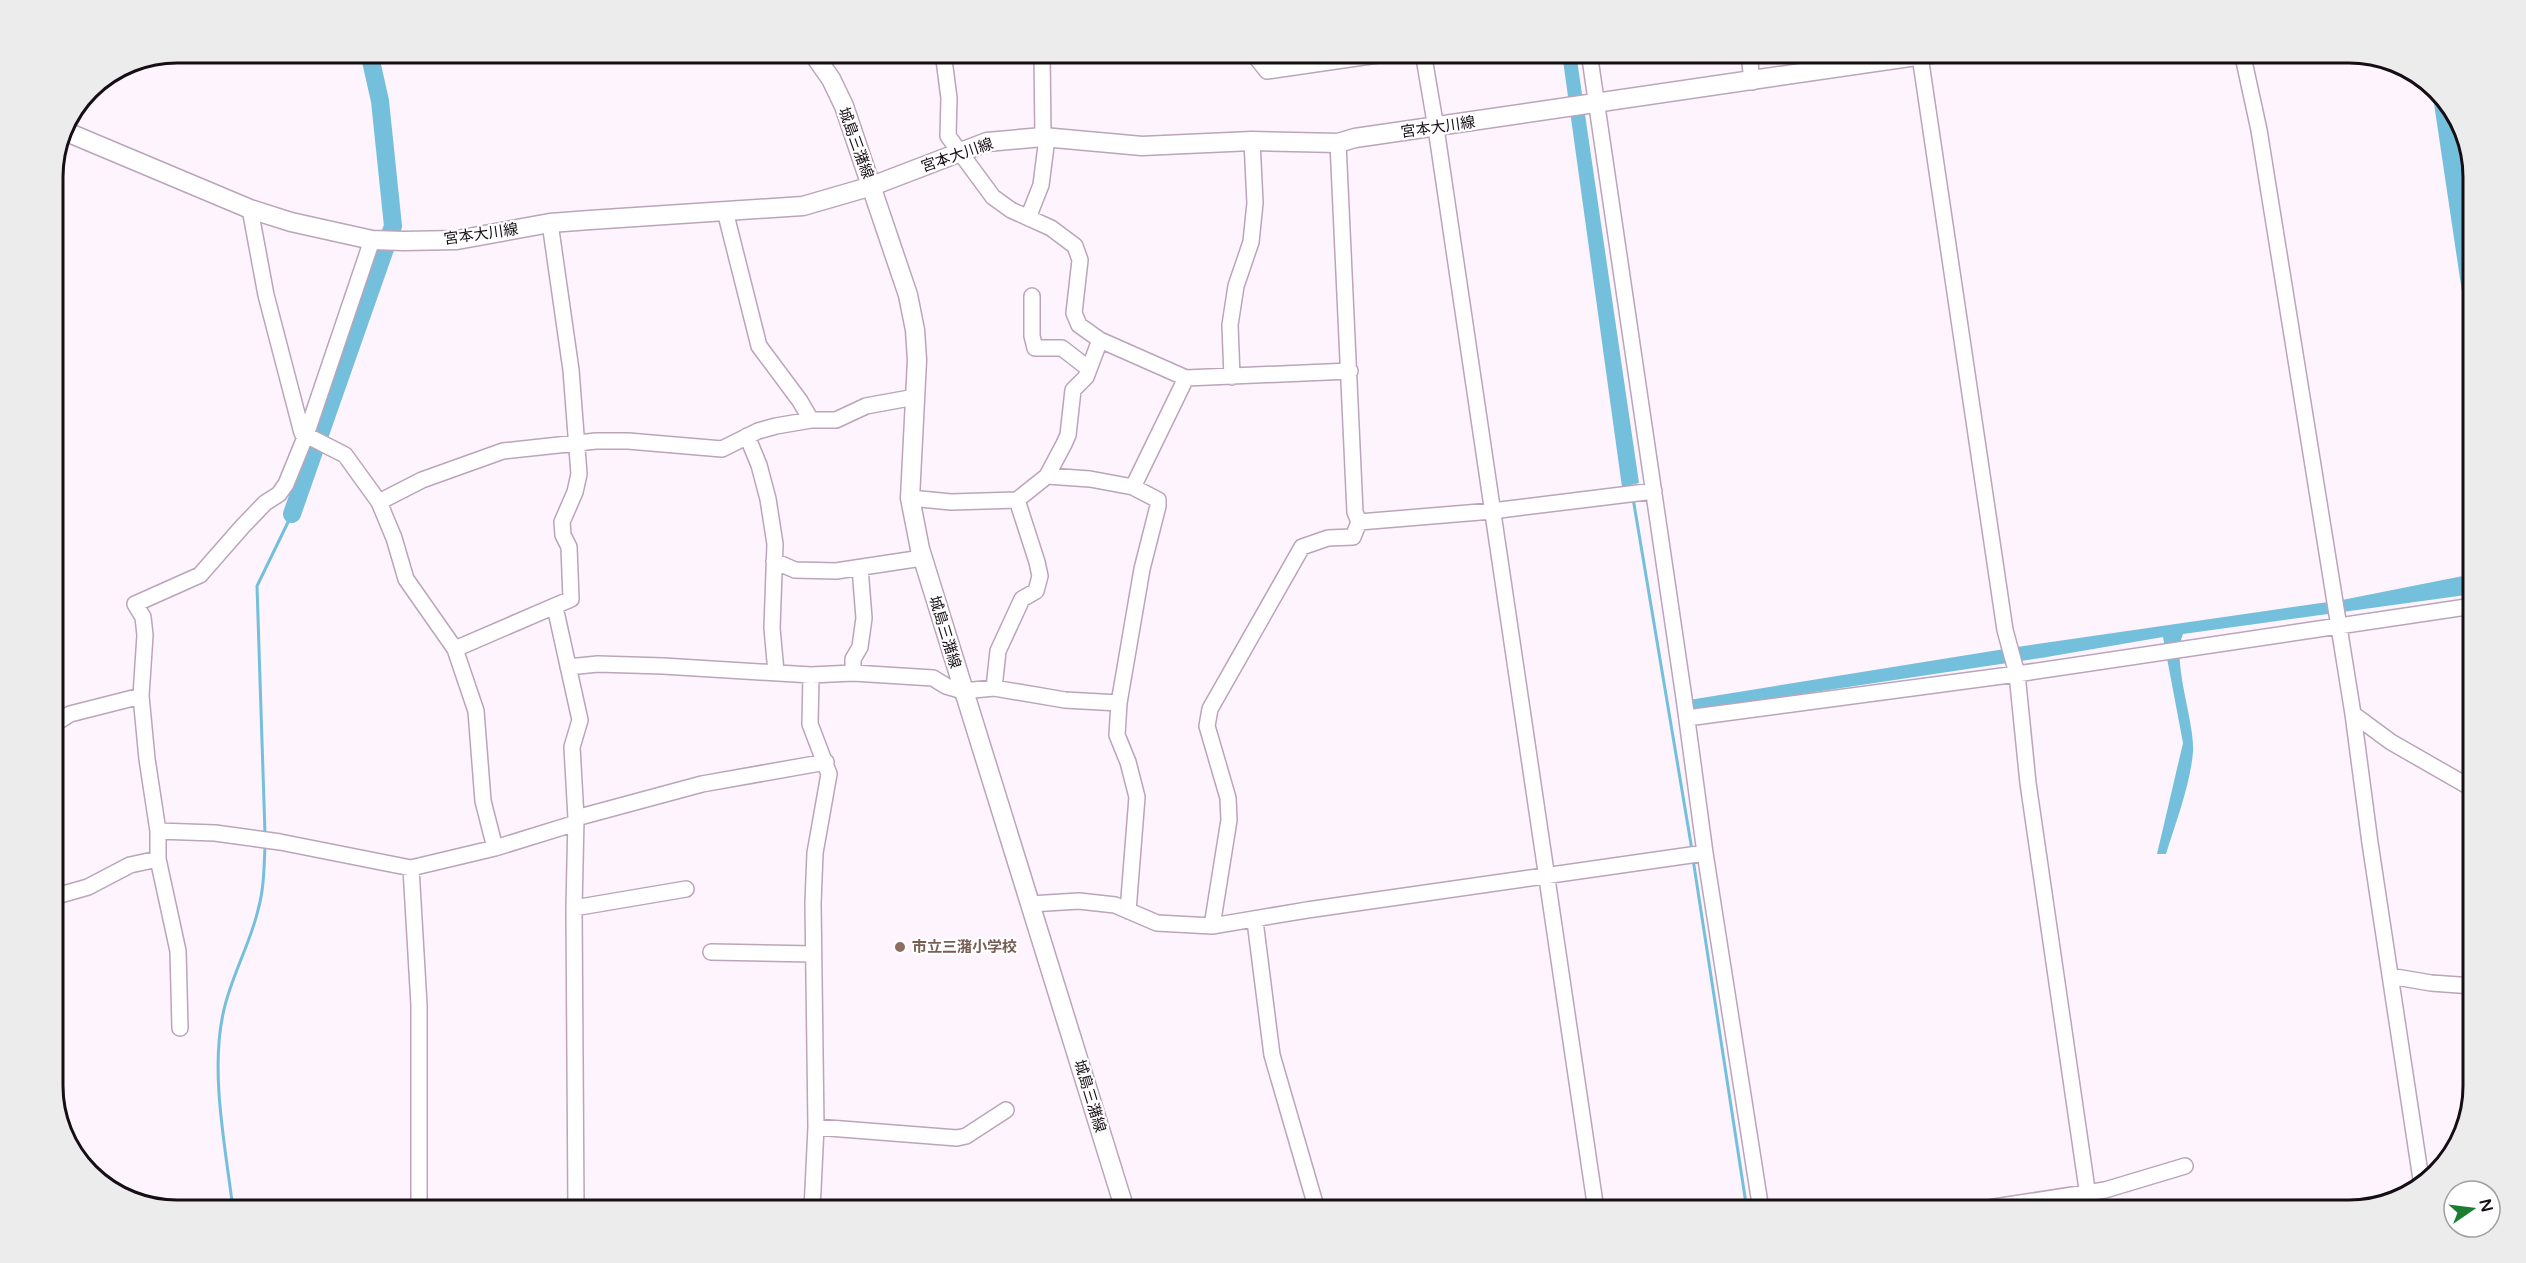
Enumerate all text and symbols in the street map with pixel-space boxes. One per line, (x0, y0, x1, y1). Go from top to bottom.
street label: 城島三潴線 (835, 105, 877, 181)
street label: 宮本大川線 (1400, 113, 1476, 141)
street label: 宮本大川線 (919, 134, 995, 176)
street label: 宮本大川線 (443, 220, 519, 248)
street label: 城島三潴線 (925, 593, 965, 671)
place label: 市立三潴小学校 (912, 938, 1017, 956)
marker: 市立三潴小学校 (893, 940, 907, 954)
street label: 城島三潴線 (1070, 1057, 1110, 1135)
north arrow (2442, 1179, 2502, 1239)
text: N (2474, 1197, 2497, 1214)

